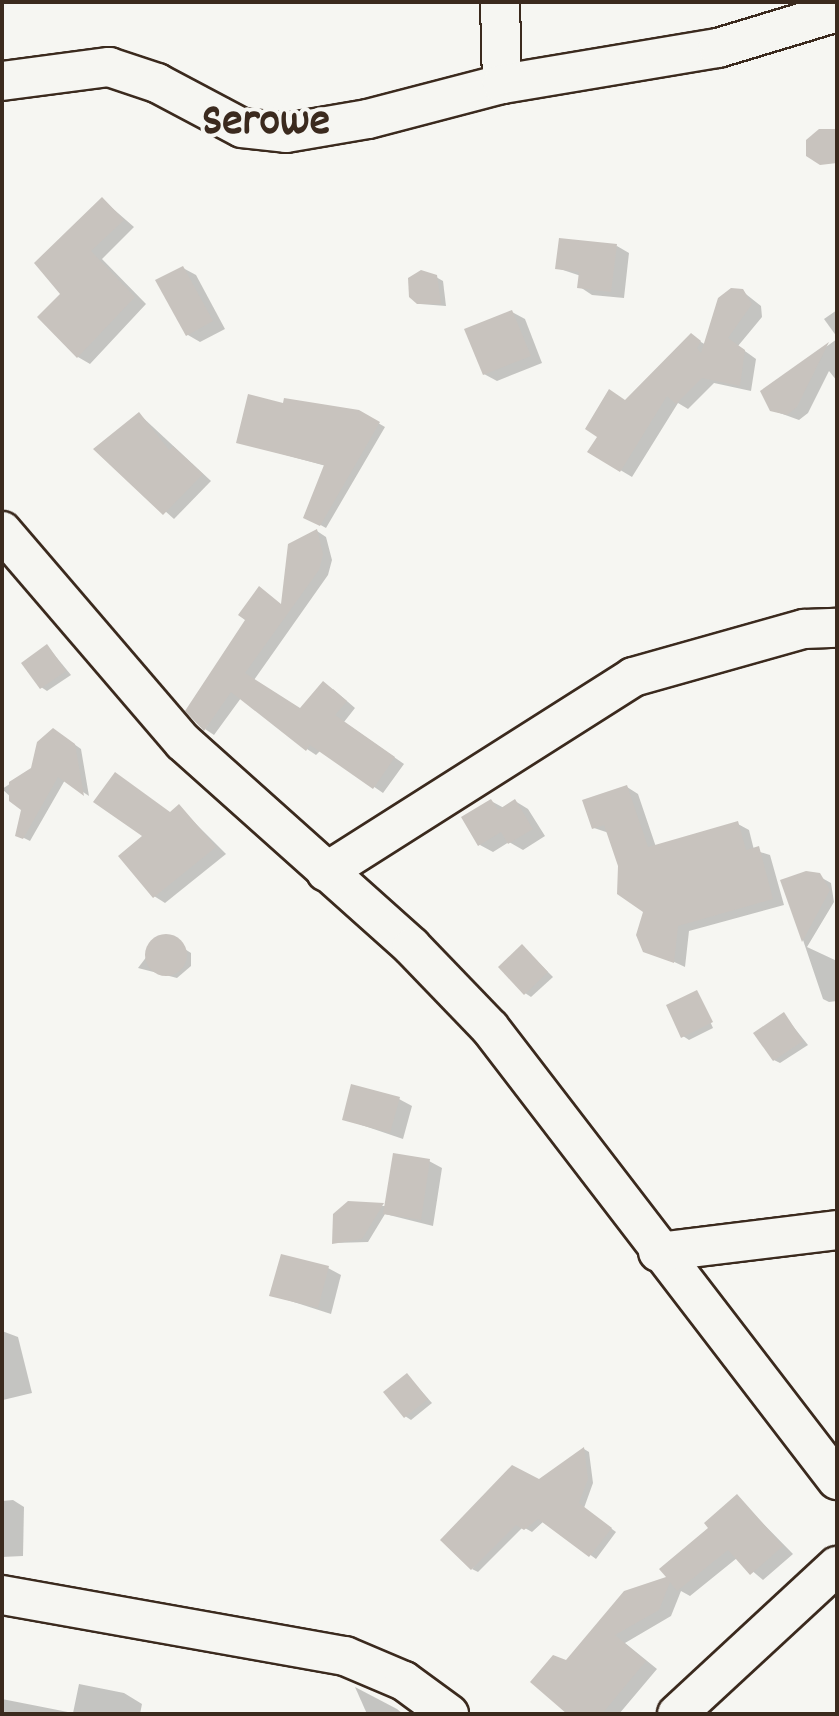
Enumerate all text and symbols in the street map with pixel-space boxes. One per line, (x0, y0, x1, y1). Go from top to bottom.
district label: Serowe (202, 96, 330, 152)

